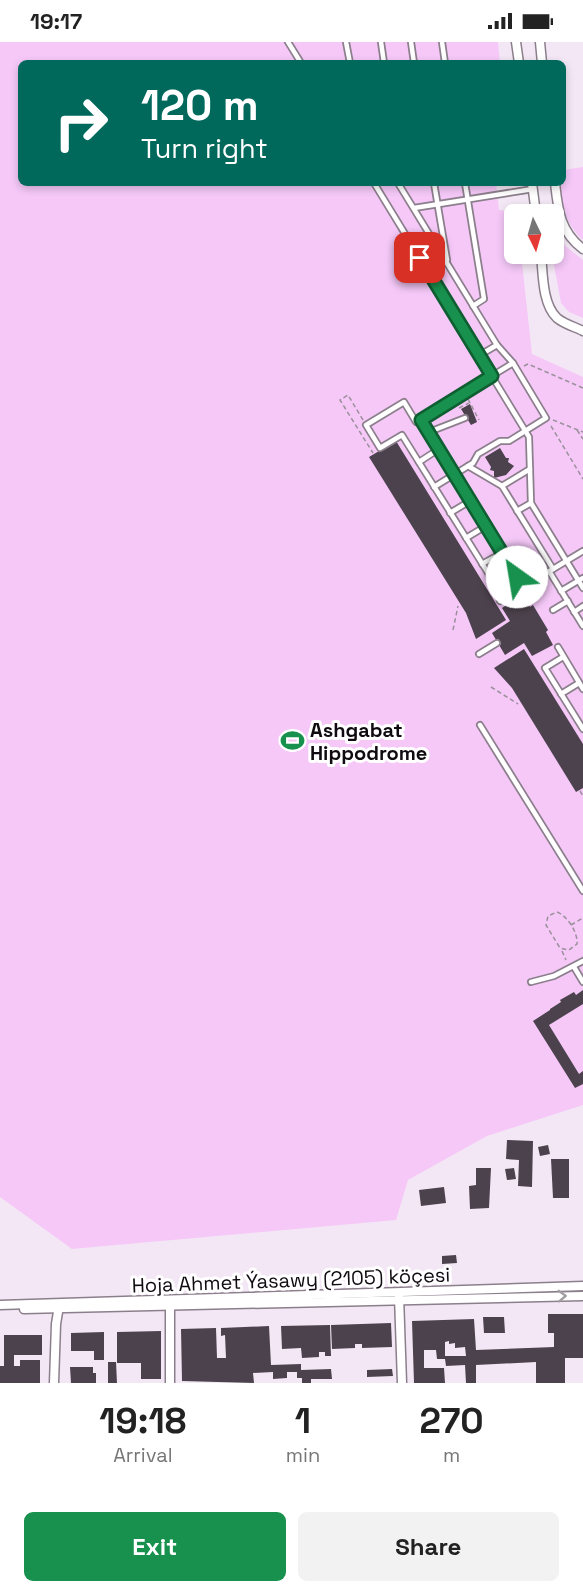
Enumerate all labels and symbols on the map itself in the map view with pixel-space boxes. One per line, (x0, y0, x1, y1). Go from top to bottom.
north arrow (504, 204, 564, 264)
pin (394, 232, 445, 283)
position arrow (485, 545, 549, 609)
place label: Ashgabat Hippodrome (310, 717, 427, 766)
sports icon: Ashgabat Hippodrome (279, 728, 305, 754)
street label: Hoja Ahmet Ýasawy (2105) köçesi (131, 1261, 451, 1299)
one-way arrow (558, 1290, 567, 1302)

